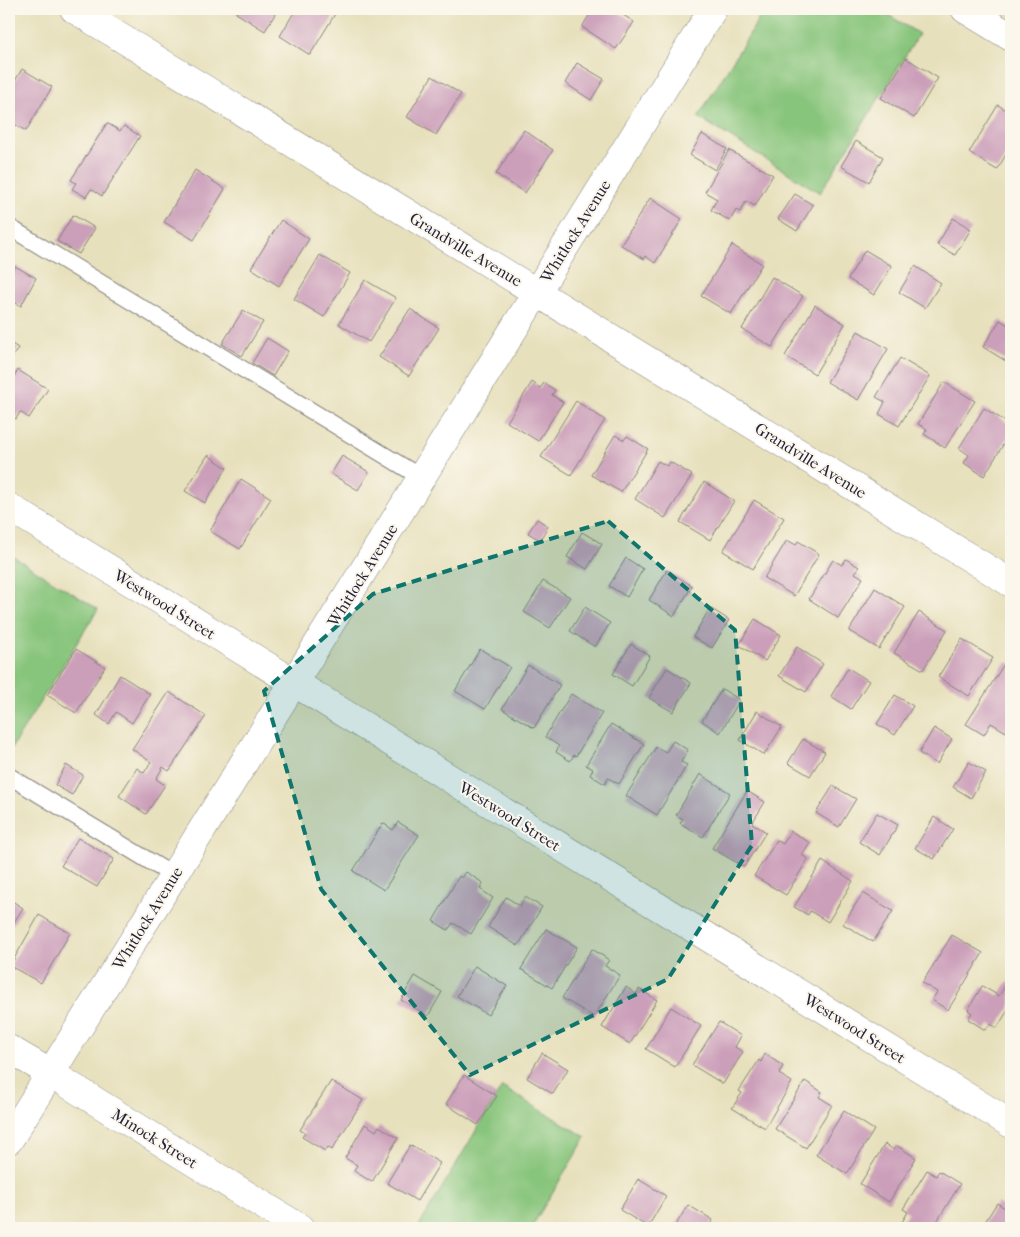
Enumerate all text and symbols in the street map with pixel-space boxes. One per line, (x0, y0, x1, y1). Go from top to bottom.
street label: Whitlock Avenue (536, 176, 615, 287)
street label: Grandville Avenue (406, 208, 525, 291)
street label: Grandville Avenue (752, 419, 870, 502)
street label: Whitlock Avenue (323, 520, 402, 631)
street label: Westwood Street (110, 565, 219, 643)
street label: Westwood Street (455, 777, 564, 855)
street label: Whitlock Avenue (108, 863, 187, 974)
street label: Westwood Street (800, 989, 909, 1067)
street label: Minock Street (108, 1105, 201, 1172)

